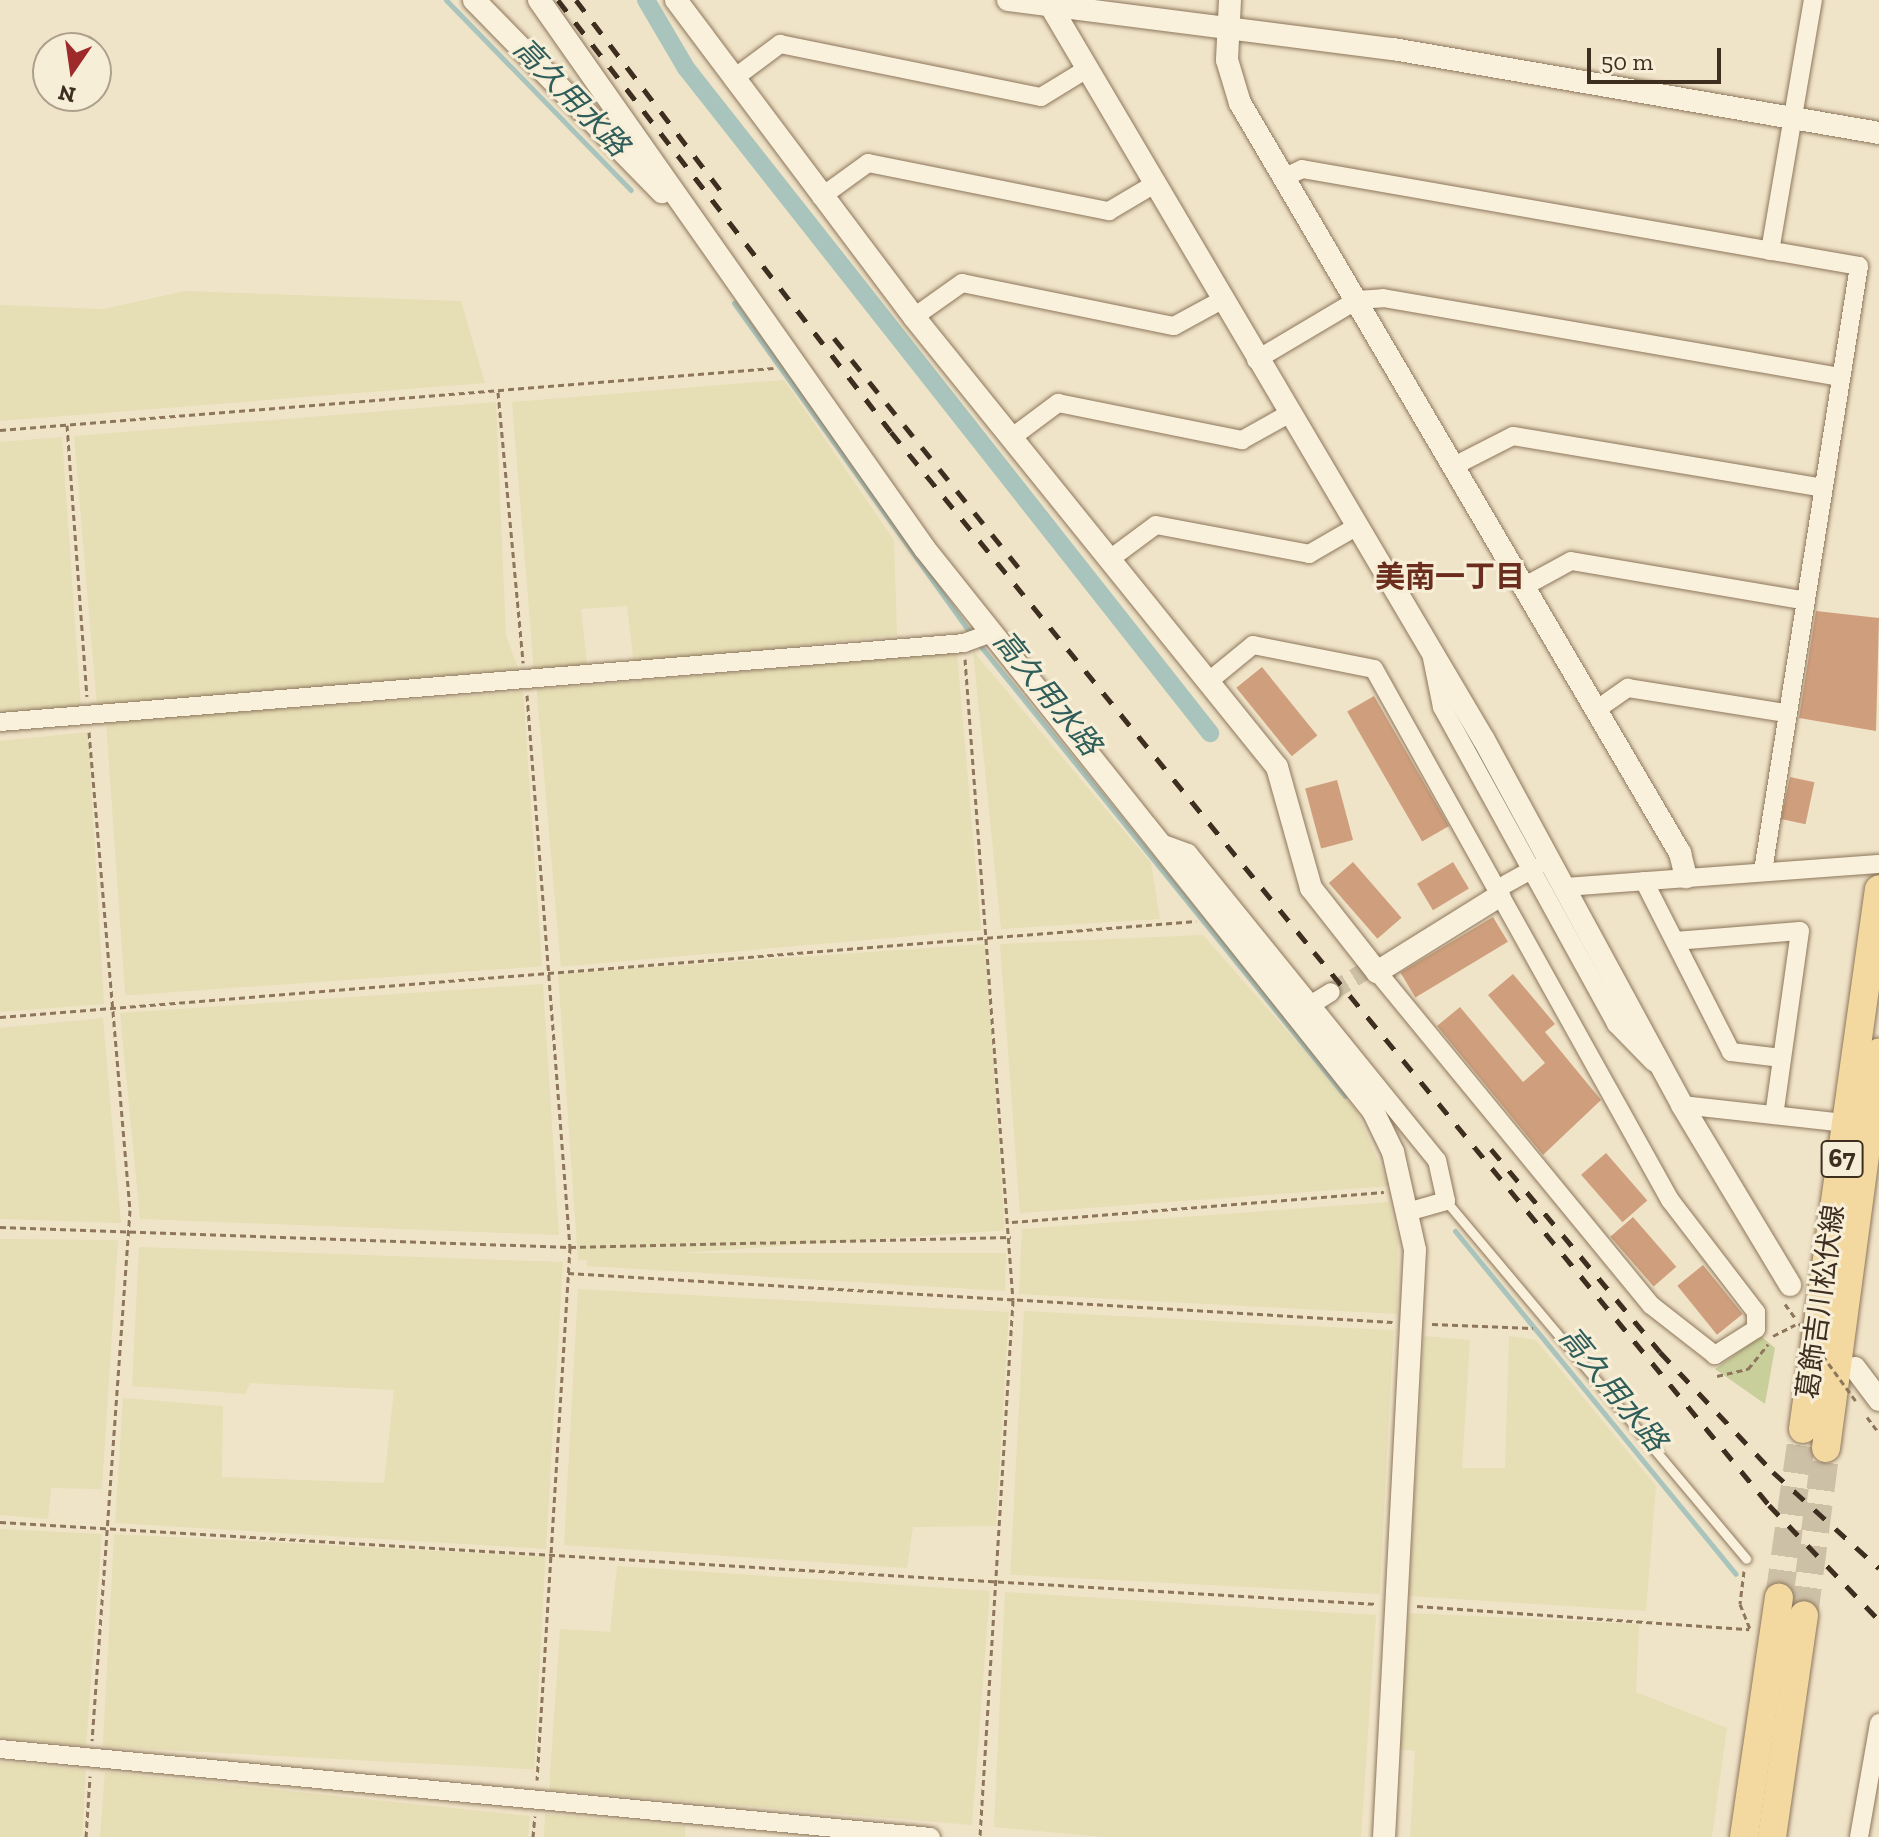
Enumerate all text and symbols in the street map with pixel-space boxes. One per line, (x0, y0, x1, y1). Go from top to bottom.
water label: 高久用水路 (506, 31, 636, 163)
north arrow (32, 32, 112, 112)
scale bar (1591, 32, 1725, 82)
text: 50 m (1601, 47, 1653, 76)
text: N (56, 79, 78, 109)
district label: 美南一丁目 (1375, 559, 1525, 595)
water label: 高久用水路 (986, 623, 1108, 763)
road number: 67 (1820, 1137, 1864, 1181)
street label: 葛飾吉川松伏線 (1791, 1203, 1851, 1401)
water label: 高久用水路 (1552, 1319, 1674, 1459)

